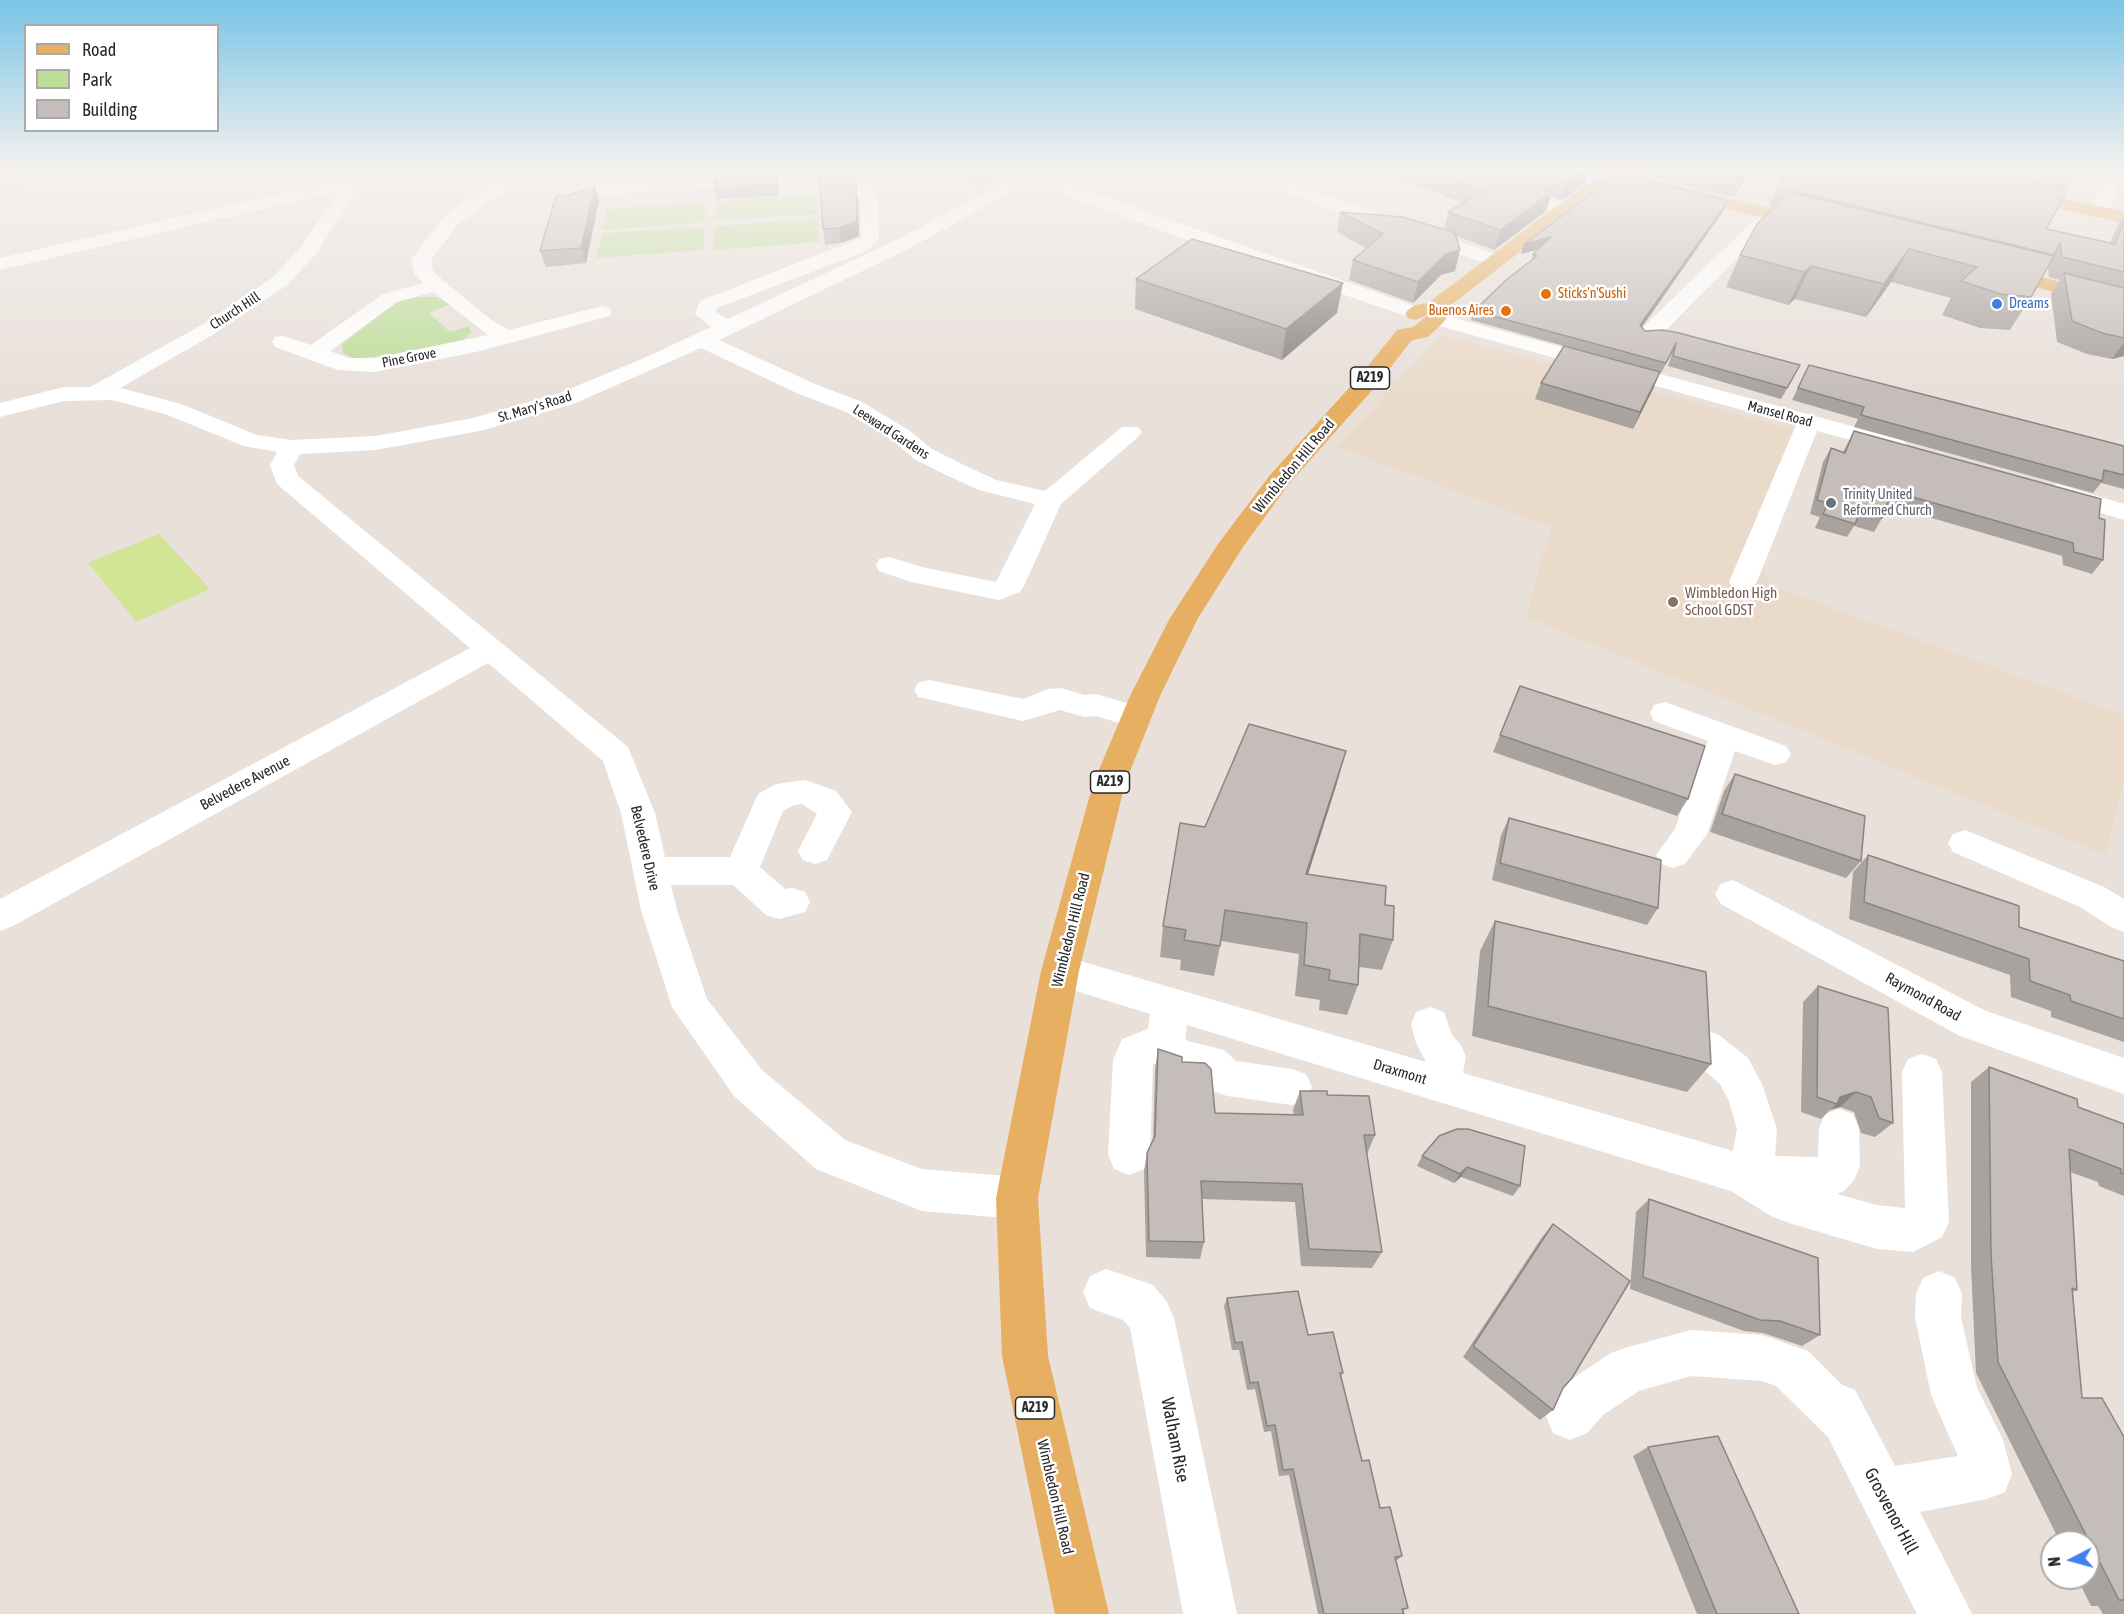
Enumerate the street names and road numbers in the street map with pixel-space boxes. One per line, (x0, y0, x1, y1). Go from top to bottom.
street label: Church Hill (207, 289, 263, 333)
street label: Pine Grove (380, 345, 438, 371)
road number: A219 (1350, 367, 1390, 389)
street label: St. Mary's Road (496, 388, 574, 426)
street label: Mansel Road (1746, 397, 1814, 431)
street label: Leeward Gardens (849, 401, 933, 463)
street label: Wimbledon Hill Road (1249, 415, 1339, 517)
street label: Belvedere Avenue (197, 752, 293, 814)
road number: A219 (1090, 771, 1130, 793)
street label: Belvedere Drive (626, 804, 664, 892)
street label: Wimbledon Hill Road (1048, 871, 1094, 989)
street label: Raymond Road (1882, 969, 1964, 1025)
street label: Draxmont (1371, 1055, 1429, 1089)
street label: Walham Rise (1156, 1396, 1194, 1484)
road number: A219 (1016, 1397, 1054, 1419)
street label: Wimbledon Hill Road (1033, 1438, 1077, 1556)
street label: Grosvenor Hill (1859, 1464, 1923, 1558)

